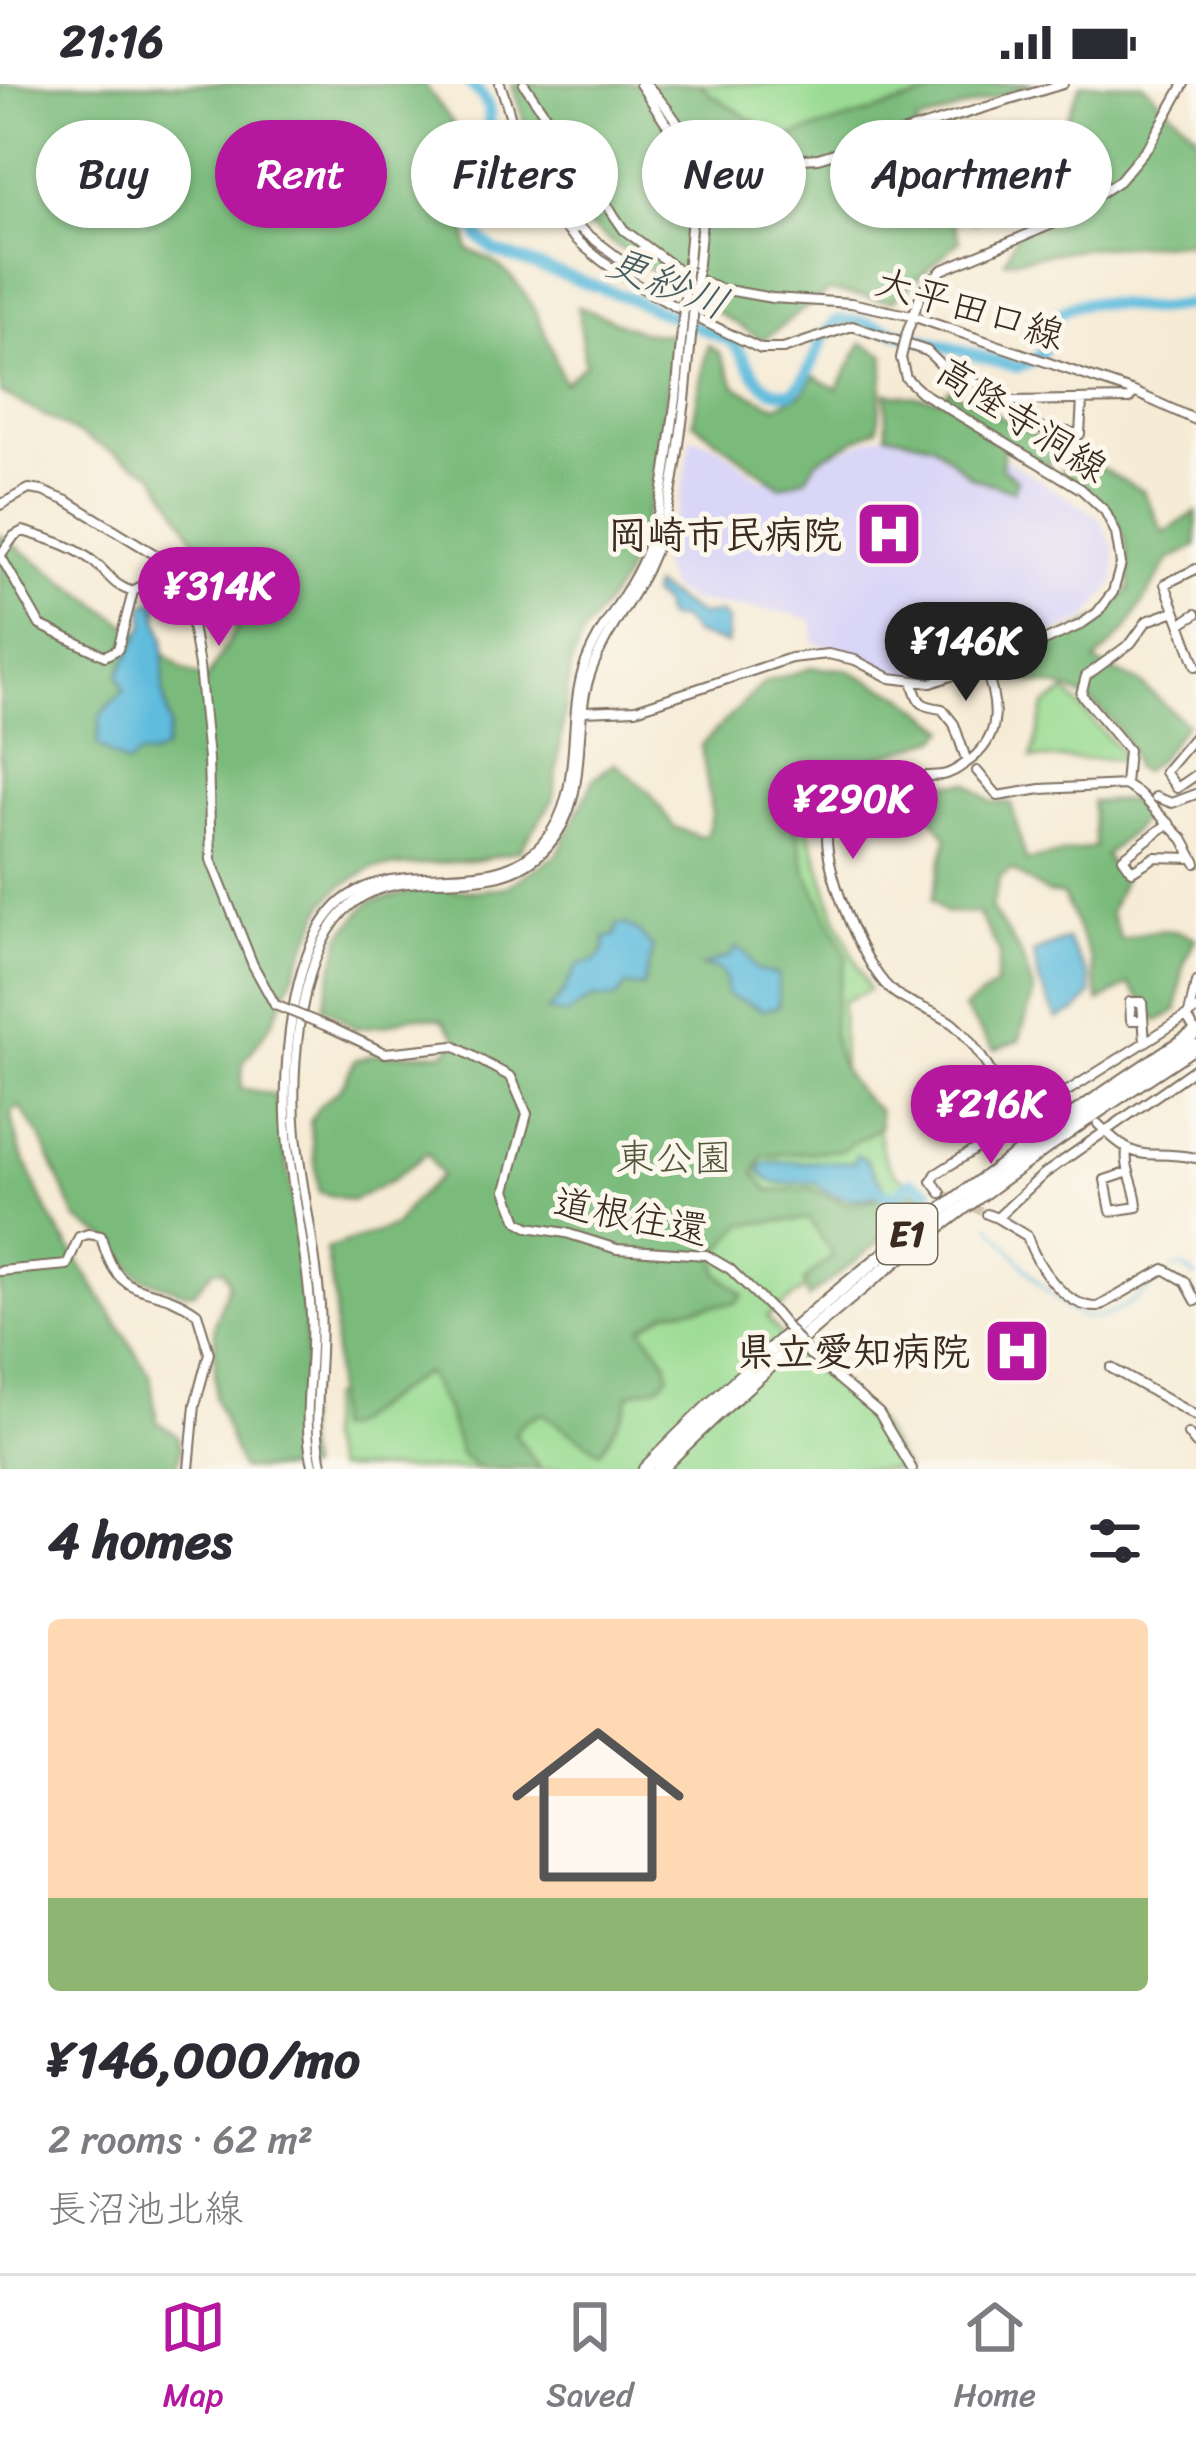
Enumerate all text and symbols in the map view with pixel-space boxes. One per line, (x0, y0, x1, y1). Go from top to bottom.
text: 21:16 (60, 2, 164, 82)
chip: Buy (36, 120, 191, 228)
chip: Rent (215, 120, 387, 228)
chip: Filters (411, 120, 618, 228)
chip: New (642, 120, 806, 228)
chip: Apartment (830, 120, 1112, 228)
water label: 更紗川 (596, 225, 740, 341)
street label: 大平田口線 (867, 246, 1073, 370)
street label: 高隆寺洞線 (921, 337, 1123, 501)
hospital icon: 岡崎市民病院 (854, 499, 924, 569)
place label: 岡崎市民病院 (608, 500, 842, 569)
pin: ¥314K (135, 547, 303, 649)
text: ¥314K (165, 551, 273, 620)
pin: ¥146K (882, 602, 1050, 704)
text: ¥146K (912, 606, 1020, 675)
pin: ¥290K (769, 760, 937, 862)
text: ¥290K (795, 764, 911, 833)
pin: ¥216K (907, 1065, 1075, 1167)
text: ¥216K (938, 1069, 1044, 1138)
park label: 東公園 (615, 1123, 733, 1192)
street label: 道根往還 (548, 1167, 714, 1265)
road number: E1 (877, 1204, 937, 1264)
hospital icon: 県立愛知病院 (982, 1316, 1052, 1386)
place label: 県立愛知病院 (736, 1317, 970, 1386)
text: 4 homes (48, 1496, 232, 1586)
icon: filters (1082, 1508, 1148, 1574)
icon: home (490, 1697, 706, 1913)
text: ¥146,000/mo (48, 2015, 360, 2105)
text: 2 rooms · 62 m² (48, 2105, 313, 2174)
text: 長沼池北線 (48, 2174, 243, 2243)
tab: Map (160, 2294, 226, 2424)
tab: Saved (546, 2294, 633, 2424)
tab: Home (953, 2294, 1036, 2424)

